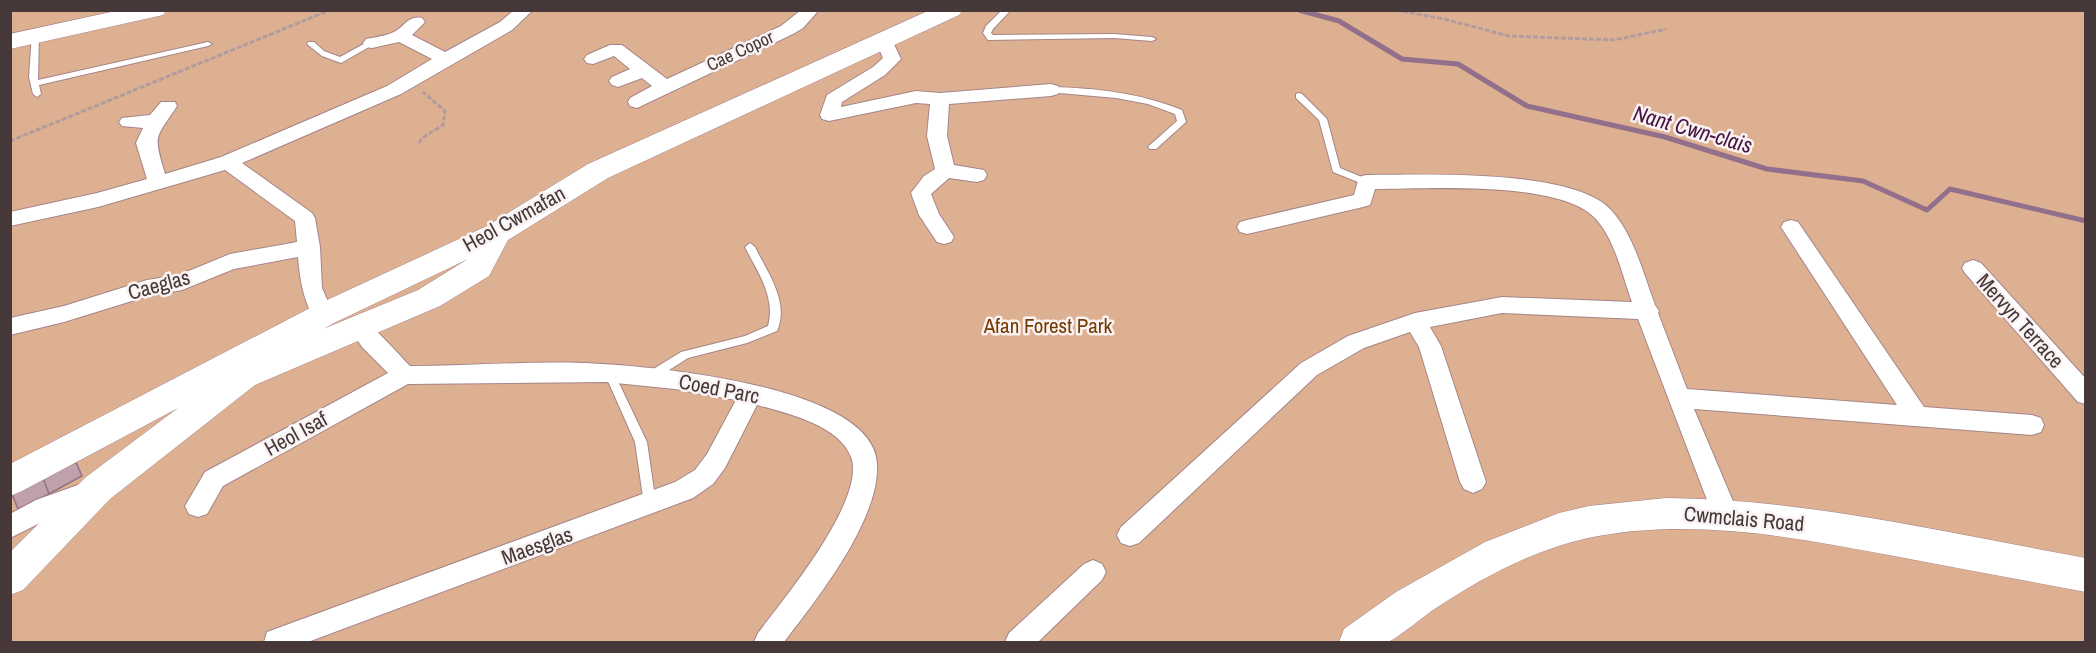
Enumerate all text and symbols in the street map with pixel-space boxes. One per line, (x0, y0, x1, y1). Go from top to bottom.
street label: Cae Copor (702, 24, 777, 77)
water label: Nant Cwn-clais (1630, 98, 1756, 160)
street label: Heol Cwmafan (457, 179, 570, 259)
street label: Caeglas (125, 262, 193, 307)
street label: Mervyn Terrace (1970, 267, 2071, 374)
park label: Afan Forest Park (983, 311, 1113, 340)
street label: Coed Parc (676, 367, 762, 411)
street label: Heol Isaf (259, 404, 333, 463)
street label: Cwmclais Road (1683, 499, 1805, 538)
street label: Maesglas (497, 519, 576, 572)

